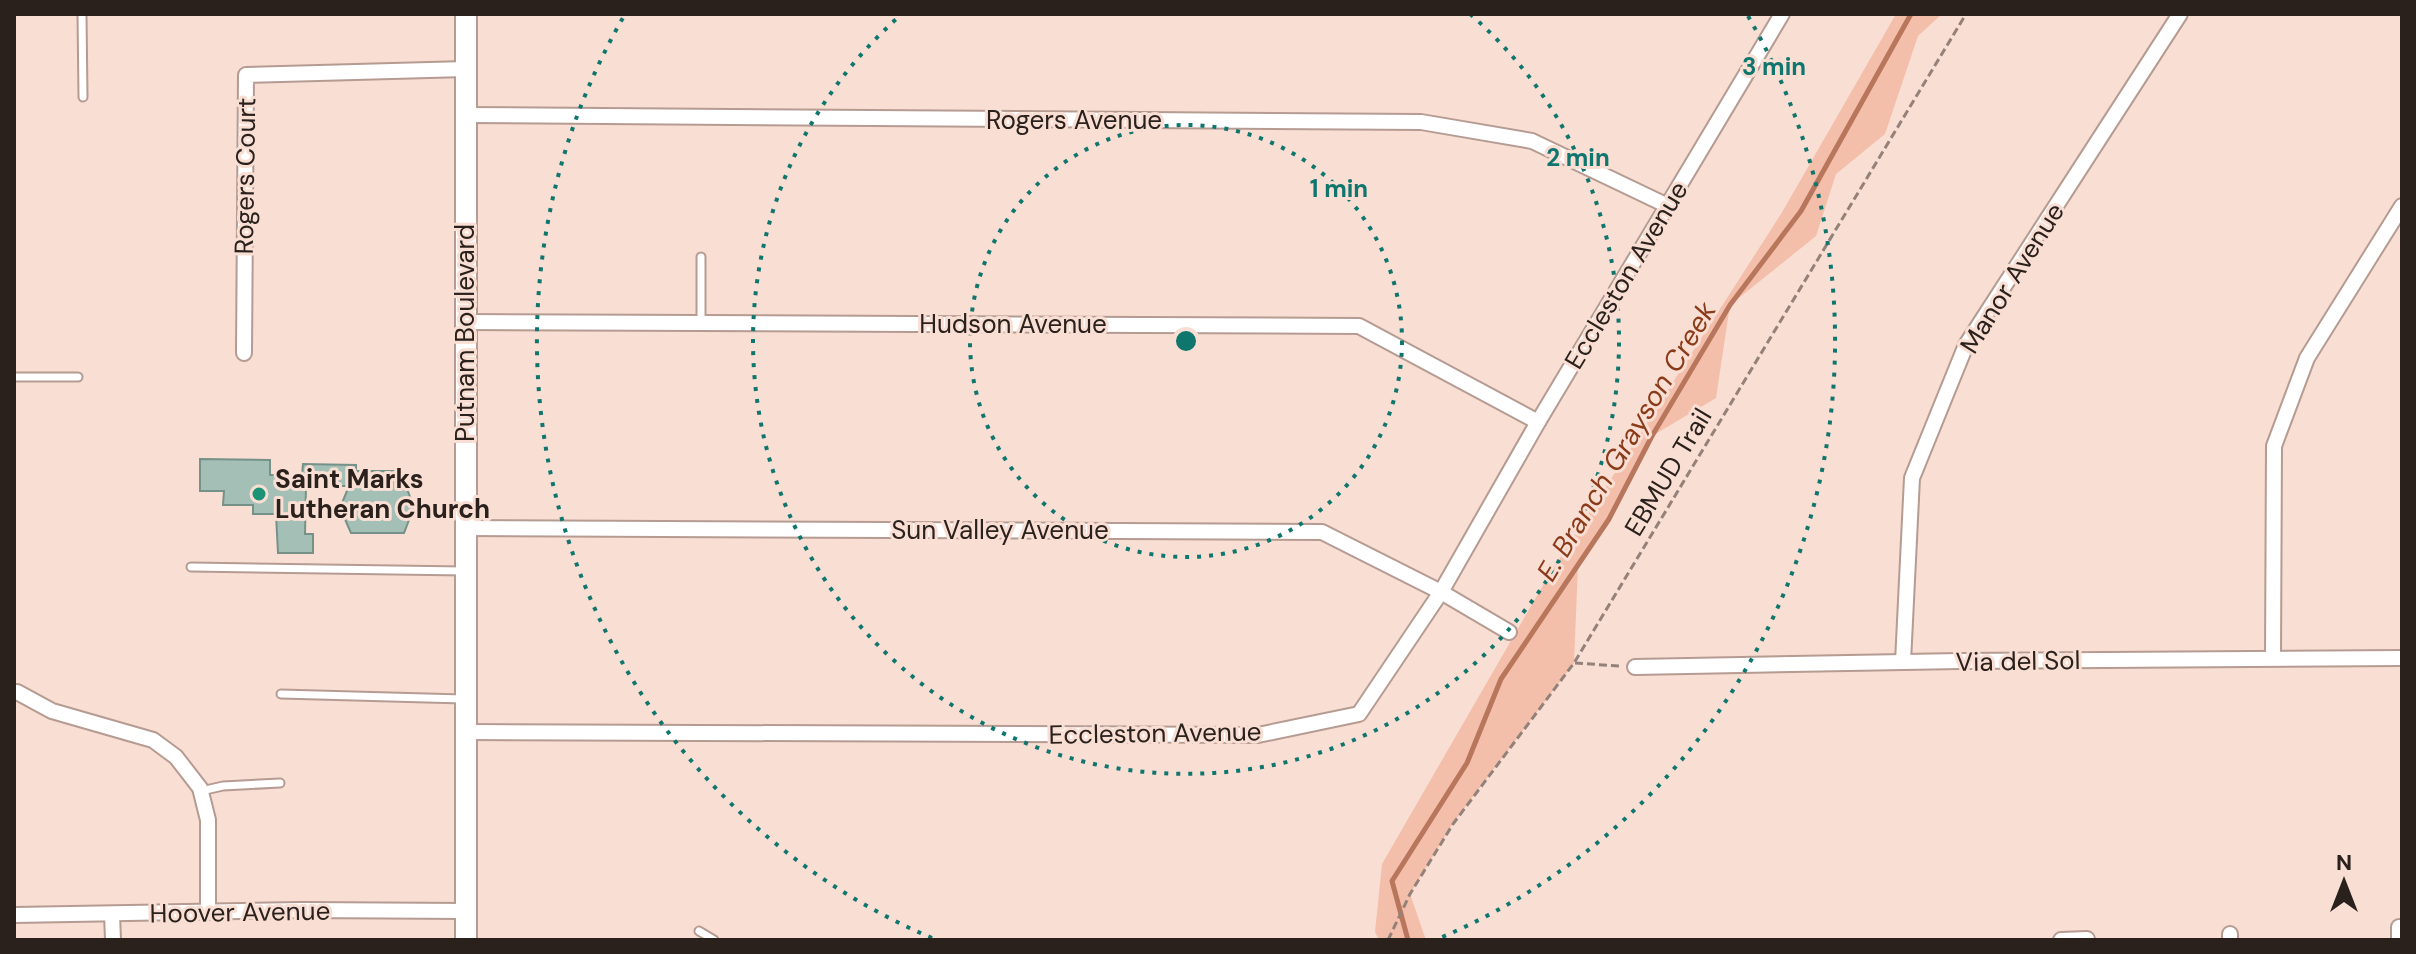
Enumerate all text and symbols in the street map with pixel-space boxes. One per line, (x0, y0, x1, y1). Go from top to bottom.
text: 3 min (1742, 51, 1806, 82)
street label: Rogers Court (227, 97, 263, 255)
street label: Rogers Avenue (986, 103, 1162, 137)
text: 2 min (1546, 142, 1610, 173)
text: 1 min (1310, 173, 1368, 204)
street label: Eccleston Avenue (1557, 175, 1695, 375)
street label: Manor Avenue (1952, 196, 2072, 360)
street label: Putnam Boulevard (448, 224, 482, 442)
water label: E. Branch Grayson Creek (1528, 294, 1725, 588)
street label: Hudson Avenue (919, 307, 1107, 341)
centre of rings (1172, 327, 1200, 355)
street label: EBMUD Trail (1617, 402, 1719, 542)
place label: Saint Marks Lutheran Church (275, 462, 490, 526)
marker: Saint Marks Lutheran Church (250, 485, 268, 503)
street label: Sun Valley Avenue (891, 513, 1109, 547)
street label: Via del Sol (1955, 643, 2081, 679)
street label: Eccleston Avenue (1048, 714, 1262, 752)
north arrow (2304, 842, 2384, 922)
text: N (2336, 848, 2352, 877)
street label: Hoover Avenue (149, 893, 331, 931)

